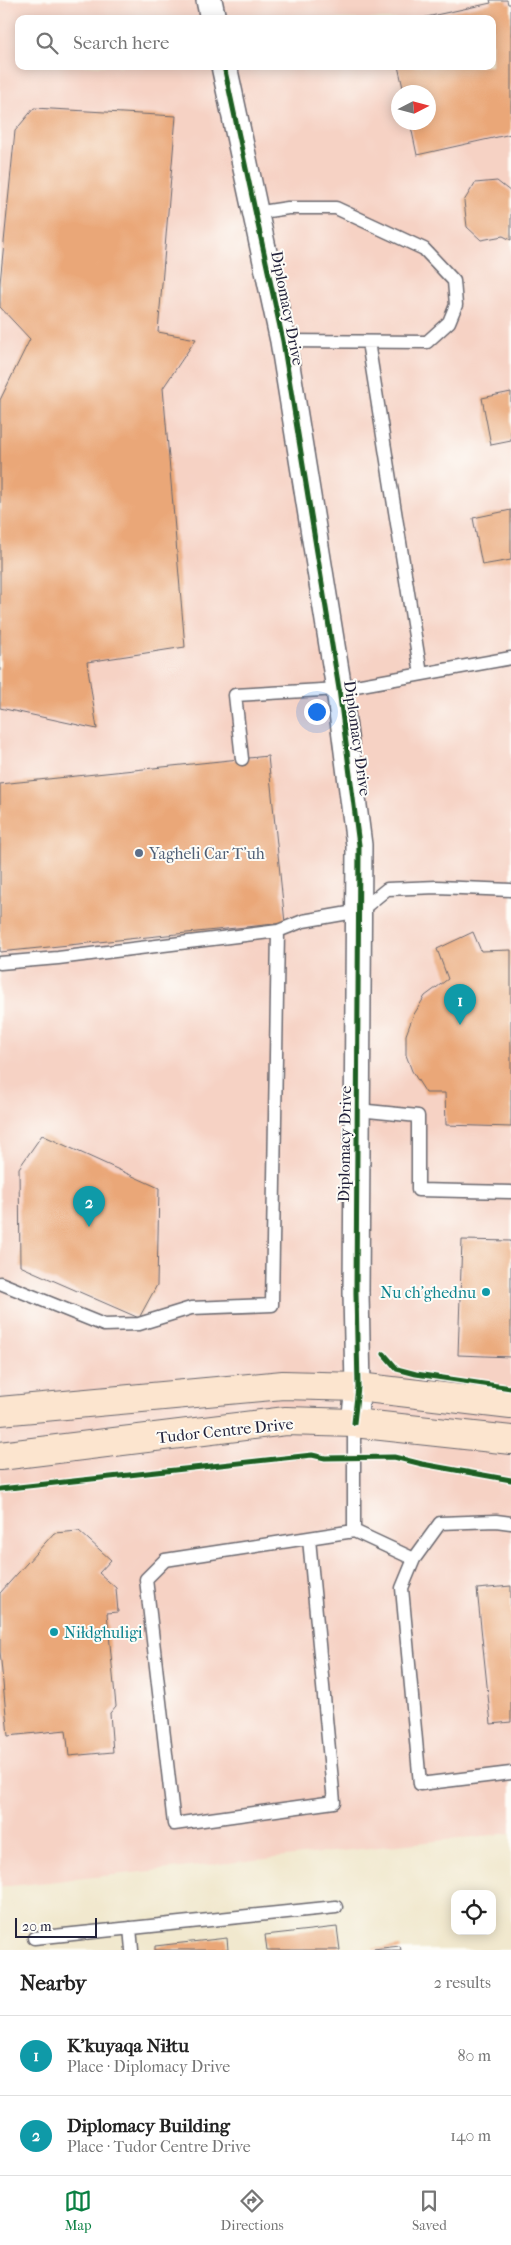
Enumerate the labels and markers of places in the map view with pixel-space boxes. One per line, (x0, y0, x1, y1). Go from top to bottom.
place label: Yagheli Car T’uh (148, 844, 265, 863)
marker: Yagheli Car T’uh (133, 847, 145, 859)
pin: 1 (444, 984, 476, 1025)
pin: 2 (73, 1186, 105, 1227)
place label: Nu ch’ghednu (380, 1283, 476, 1302)
marker: Nu ch’ghednu (480, 1286, 492, 1298)
place label: Niłdghuligi (64, 1623, 143, 1642)
marker: Niłdghuligi (48, 1626, 60, 1638)

